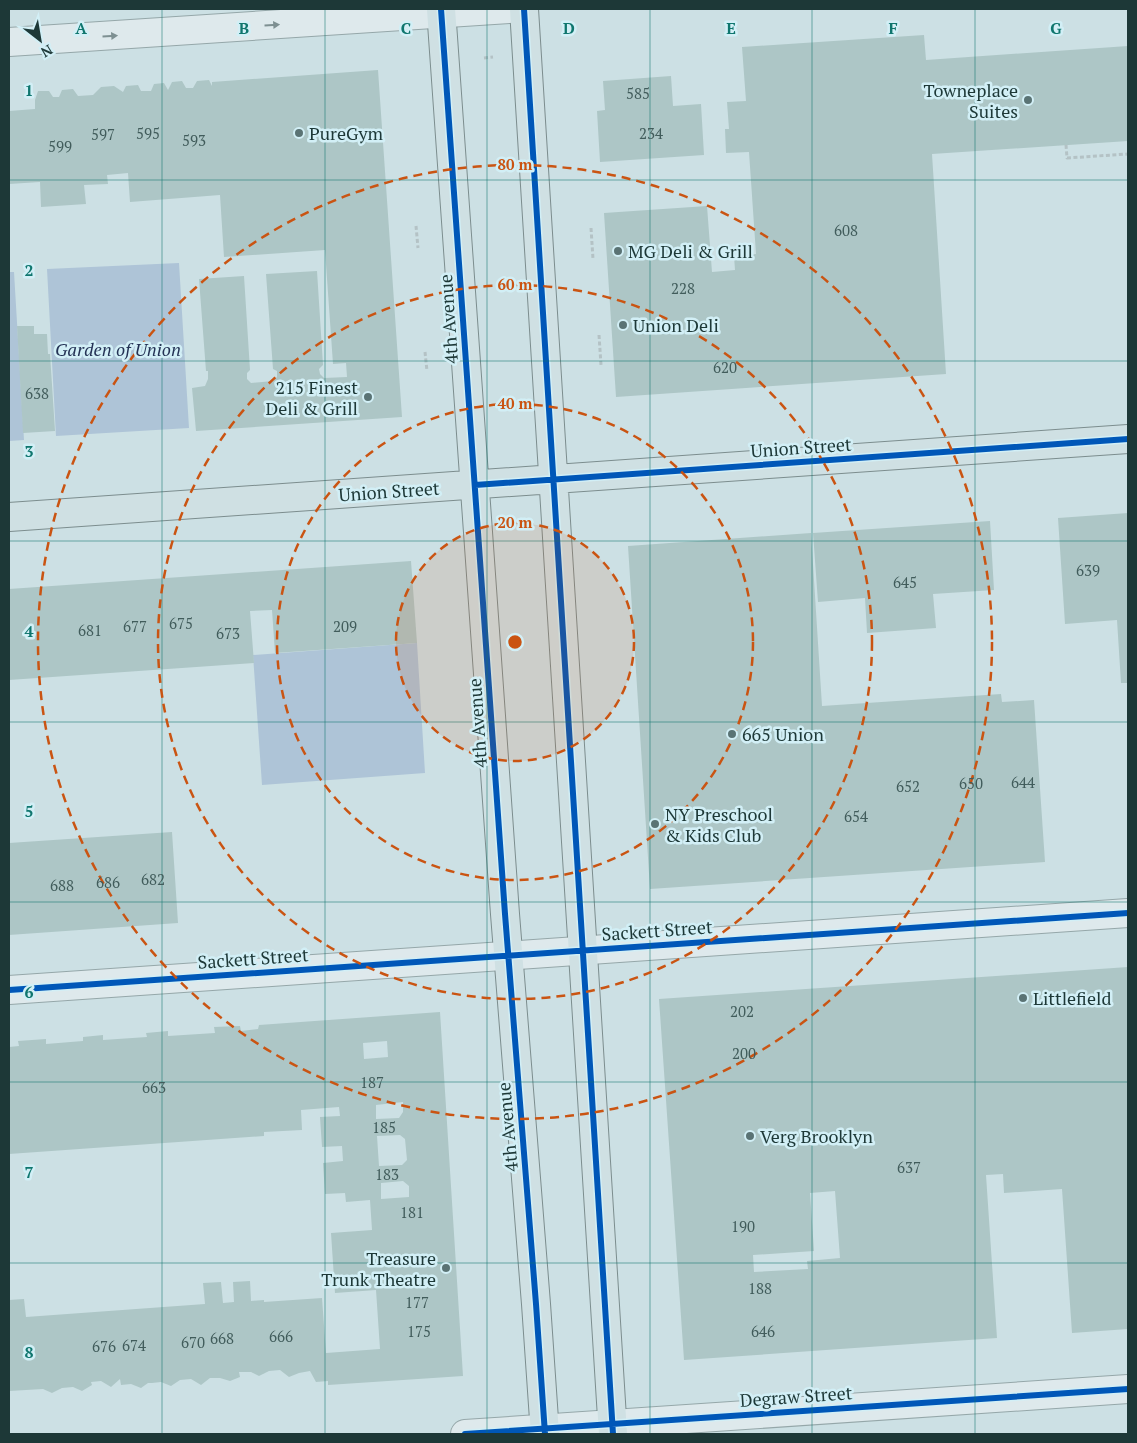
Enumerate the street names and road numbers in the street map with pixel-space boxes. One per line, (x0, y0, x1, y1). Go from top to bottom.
street label: 4th Avenue (433, 273, 463, 365)
street label: Union Street (750, 431, 853, 463)
street label: Union Street (338, 475, 441, 507)
street label: 4th Avenue (462, 677, 492, 769)
street label: Sackett Street (601, 914, 714, 946)
street label: Sackett Street (197, 942, 310, 974)
street label: 4th Avenue (491, 1081, 523, 1173)
street label: Degraw Street (739, 1380, 853, 1412)

